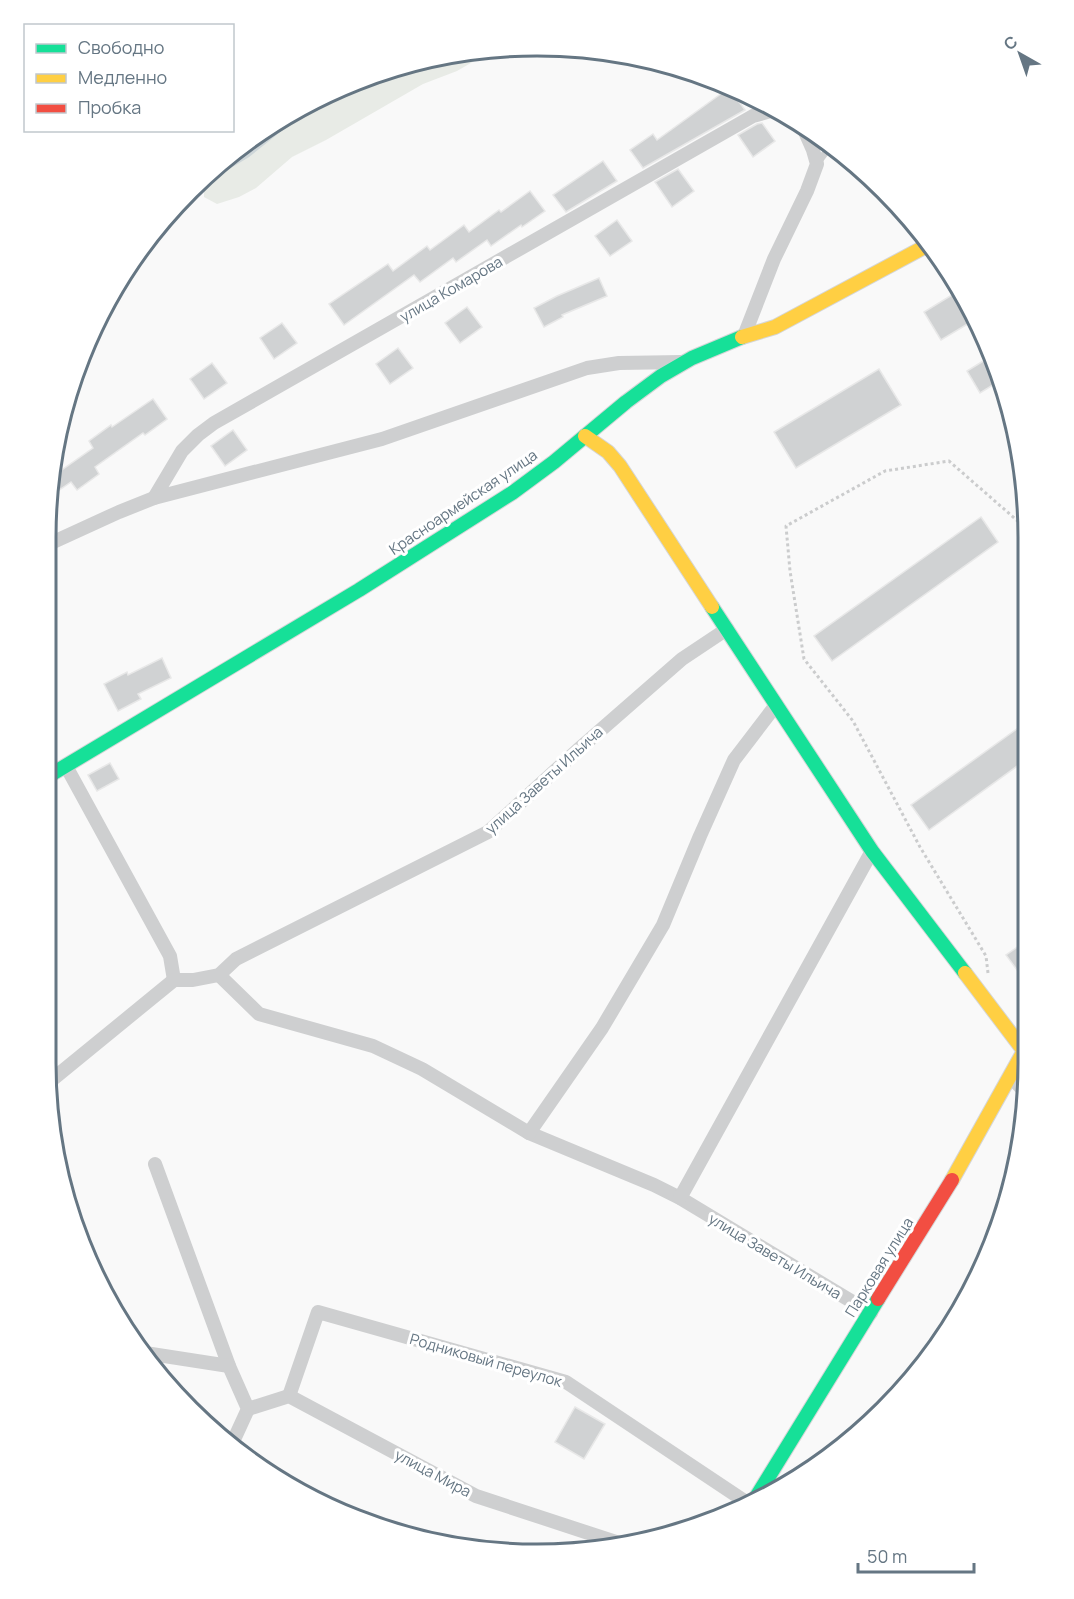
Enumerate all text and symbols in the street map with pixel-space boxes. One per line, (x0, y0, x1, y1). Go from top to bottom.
legend (24, 24, 234, 132)
north arrow (990, 24, 1050, 84)
text: С (999, 30, 1022, 55)
text: Свободно (78, 35, 164, 59)
text: Медленно (78, 65, 167, 89)
text: Пробка (78, 95, 141, 119)
street label: улица Комарова (396, 251, 506, 327)
street label: Красноармейская улица (385, 444, 541, 560)
street label: улица Заветы Ильича (481, 721, 607, 839)
street label: улица Заветы Ильича (705, 1208, 845, 1304)
street label: Парковая улица (840, 1213, 918, 1321)
street label: Родниковый переулок (407, 1328, 565, 1392)
street label: улица Мира (391, 1444, 475, 1502)
scale bar (858, 1536, 974, 1574)
text: 50 m (867, 1544, 907, 1568)

